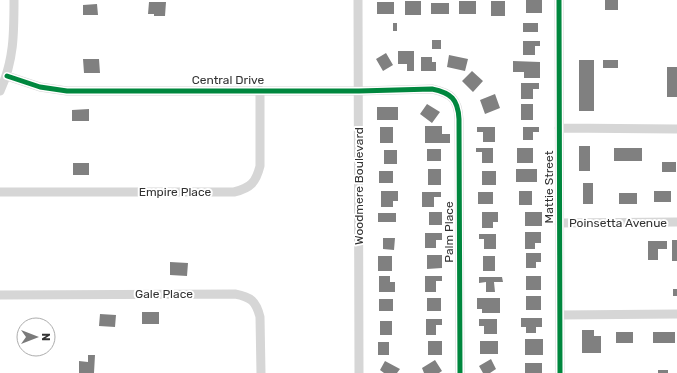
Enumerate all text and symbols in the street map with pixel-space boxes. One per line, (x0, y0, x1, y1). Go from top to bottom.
street label: Central Drive (192, 73, 264, 87)
street label: Woodmere Boulevard (352, 127, 366, 245)
street label: Mattie Street (542, 150, 556, 223)
street label: Empire Place (139, 185, 212, 199)
street label: Palm Place (442, 201, 456, 263)
street label: Poinsetta Avenue (569, 216, 667, 230)
street label: Gale Place (135, 287, 193, 301)
north arrow (16, 317, 56, 357)
text: N (39, 333, 52, 341)

